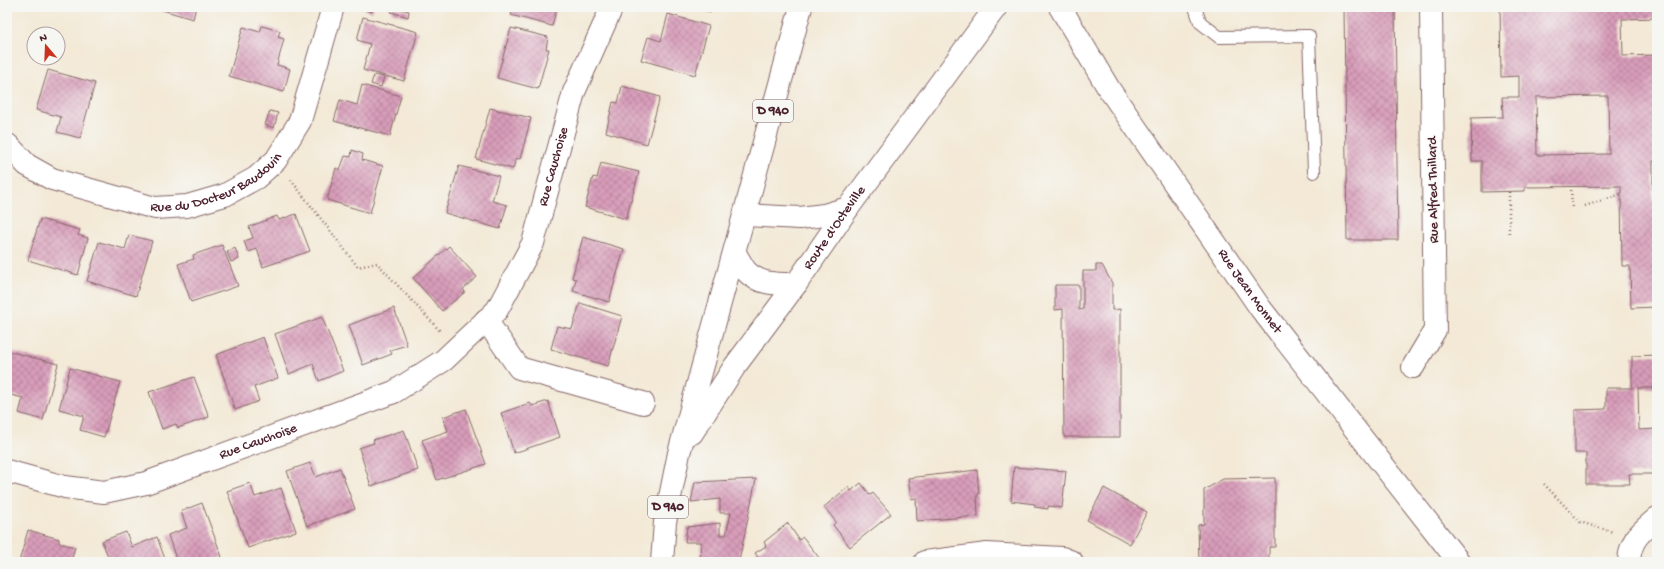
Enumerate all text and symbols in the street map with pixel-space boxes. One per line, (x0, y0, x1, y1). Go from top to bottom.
north arrow (26, 26, 66, 66)
text: N (38, 32, 49, 45)
road number: D 940 (753, 100, 793, 122)
street label: Rue Cauchoise (535, 124, 573, 208)
street label: Rue Alfred Thillard (1425, 135, 1443, 244)
street label: Rue du Docteur Baudouin (148, 150, 287, 217)
street label: Route d'Octeville (800, 182, 870, 273)
street label: Rue Jean Monnet (1214, 246, 1286, 338)
street label: Rue Cauchoise (217, 420, 300, 464)
road number: D 940 (648, 496, 688, 518)

